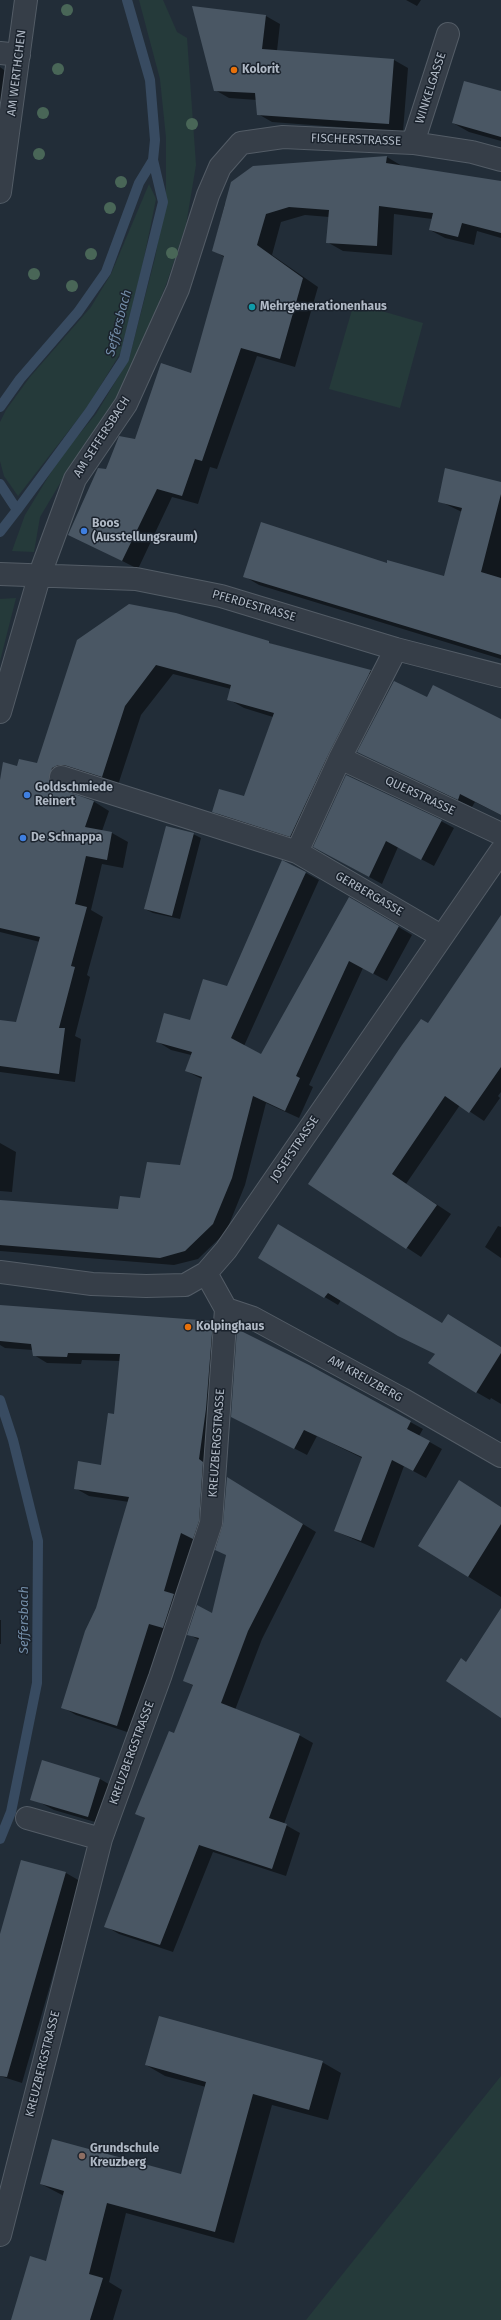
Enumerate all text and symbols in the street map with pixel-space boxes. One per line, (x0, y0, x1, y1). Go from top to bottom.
street label: AM WERTHCHEN (5, 29, 29, 117)
street label: WINKELGASSE (413, 50, 449, 126)
place label: Kolorit (242, 63, 280, 77)
marker: Kolorit (229, 65, 239, 75)
street label: FISCHERSTRASSE (311, 131, 401, 149)
water label: Seffersbach (103, 288, 135, 358)
place label: Mehrgenerationenhaus (260, 300, 387, 314)
marker: Mehrgenerationenhaus (247, 302, 257, 312)
street label: AM SEFFERSBACH (71, 394, 133, 480)
place label: Boos (Ausstellungsraum) (92, 517, 197, 545)
marker: Boos (Ausstellungsraum) (79, 526, 89, 536)
street label: PFERDESTRASSE (210, 587, 298, 625)
street label: QUERSTRASSE (383, 773, 457, 819)
place label: Goldschmiede Reinert (35, 781, 113, 809)
marker: Goldschmiede Reinert (22, 790, 32, 800)
place label: De Schnappa (31, 831, 102, 845)
marker: De Schnappa (18, 833, 28, 843)
street label: GERBERGASSE (333, 869, 405, 919)
street label: JOSEFSTRASSE (268, 1113, 322, 1185)
place label: Kolpinghaus (196, 1320, 264, 1334)
marker: Kolpinghaus (183, 1322, 193, 1332)
street label: AM KREUZBERG (325, 1353, 405, 1405)
street label: KREUZBERGSTRASSE (206, 1388, 228, 1498)
water label: Seffersbach (16, 1586, 32, 1654)
street label: KREUZBERGSTRASSE (107, 1699, 157, 1807)
street label: KREUZBERGSTRASSE (23, 2009, 63, 2119)
place label: Grundschule Kreuzberg (90, 2142, 159, 2170)
marker: Grundschule Kreuzberg (77, 2151, 87, 2161)

